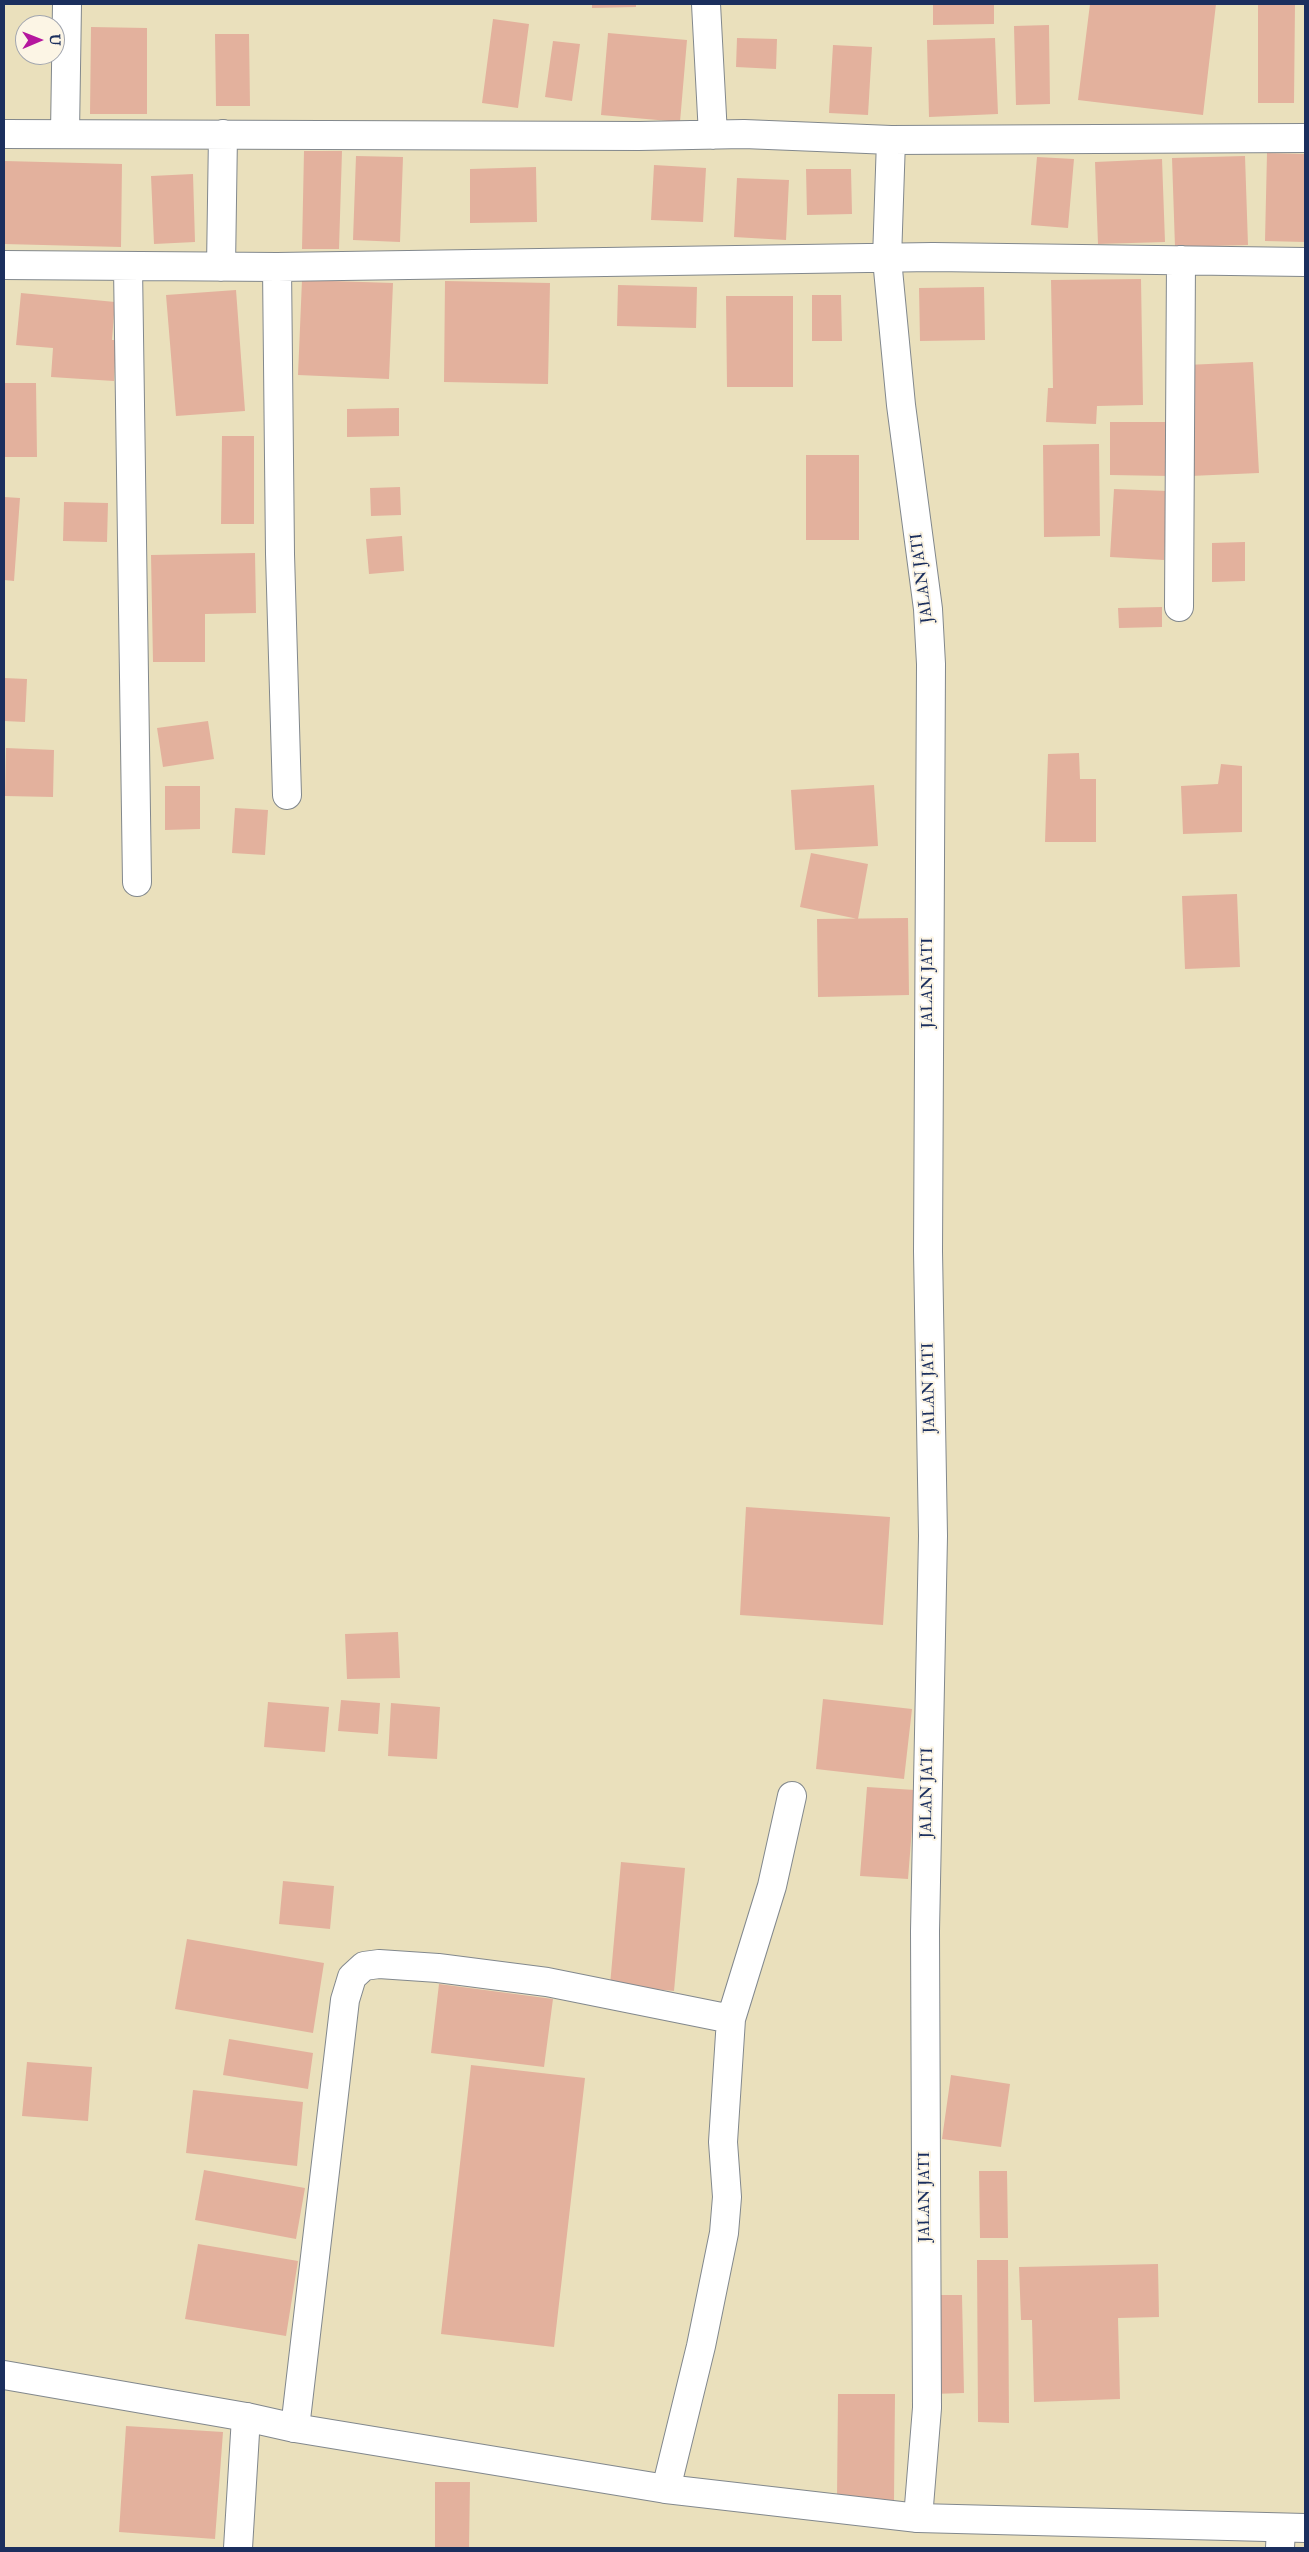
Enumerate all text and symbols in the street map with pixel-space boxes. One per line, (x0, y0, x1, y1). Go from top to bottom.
north arrow (15, 15, 65, 65)
text: U (46, 34, 63, 46)
street label: JALAN JATI (908, 532, 938, 624)
street label: JALAN JATI (919, 938, 939, 1028)
street label: JALAN JATI (920, 1342, 940, 1434)
street label: JALAN JATI (918, 1747, 938, 1839)
street label: JALAN JATI (916, 2152, 936, 2242)

